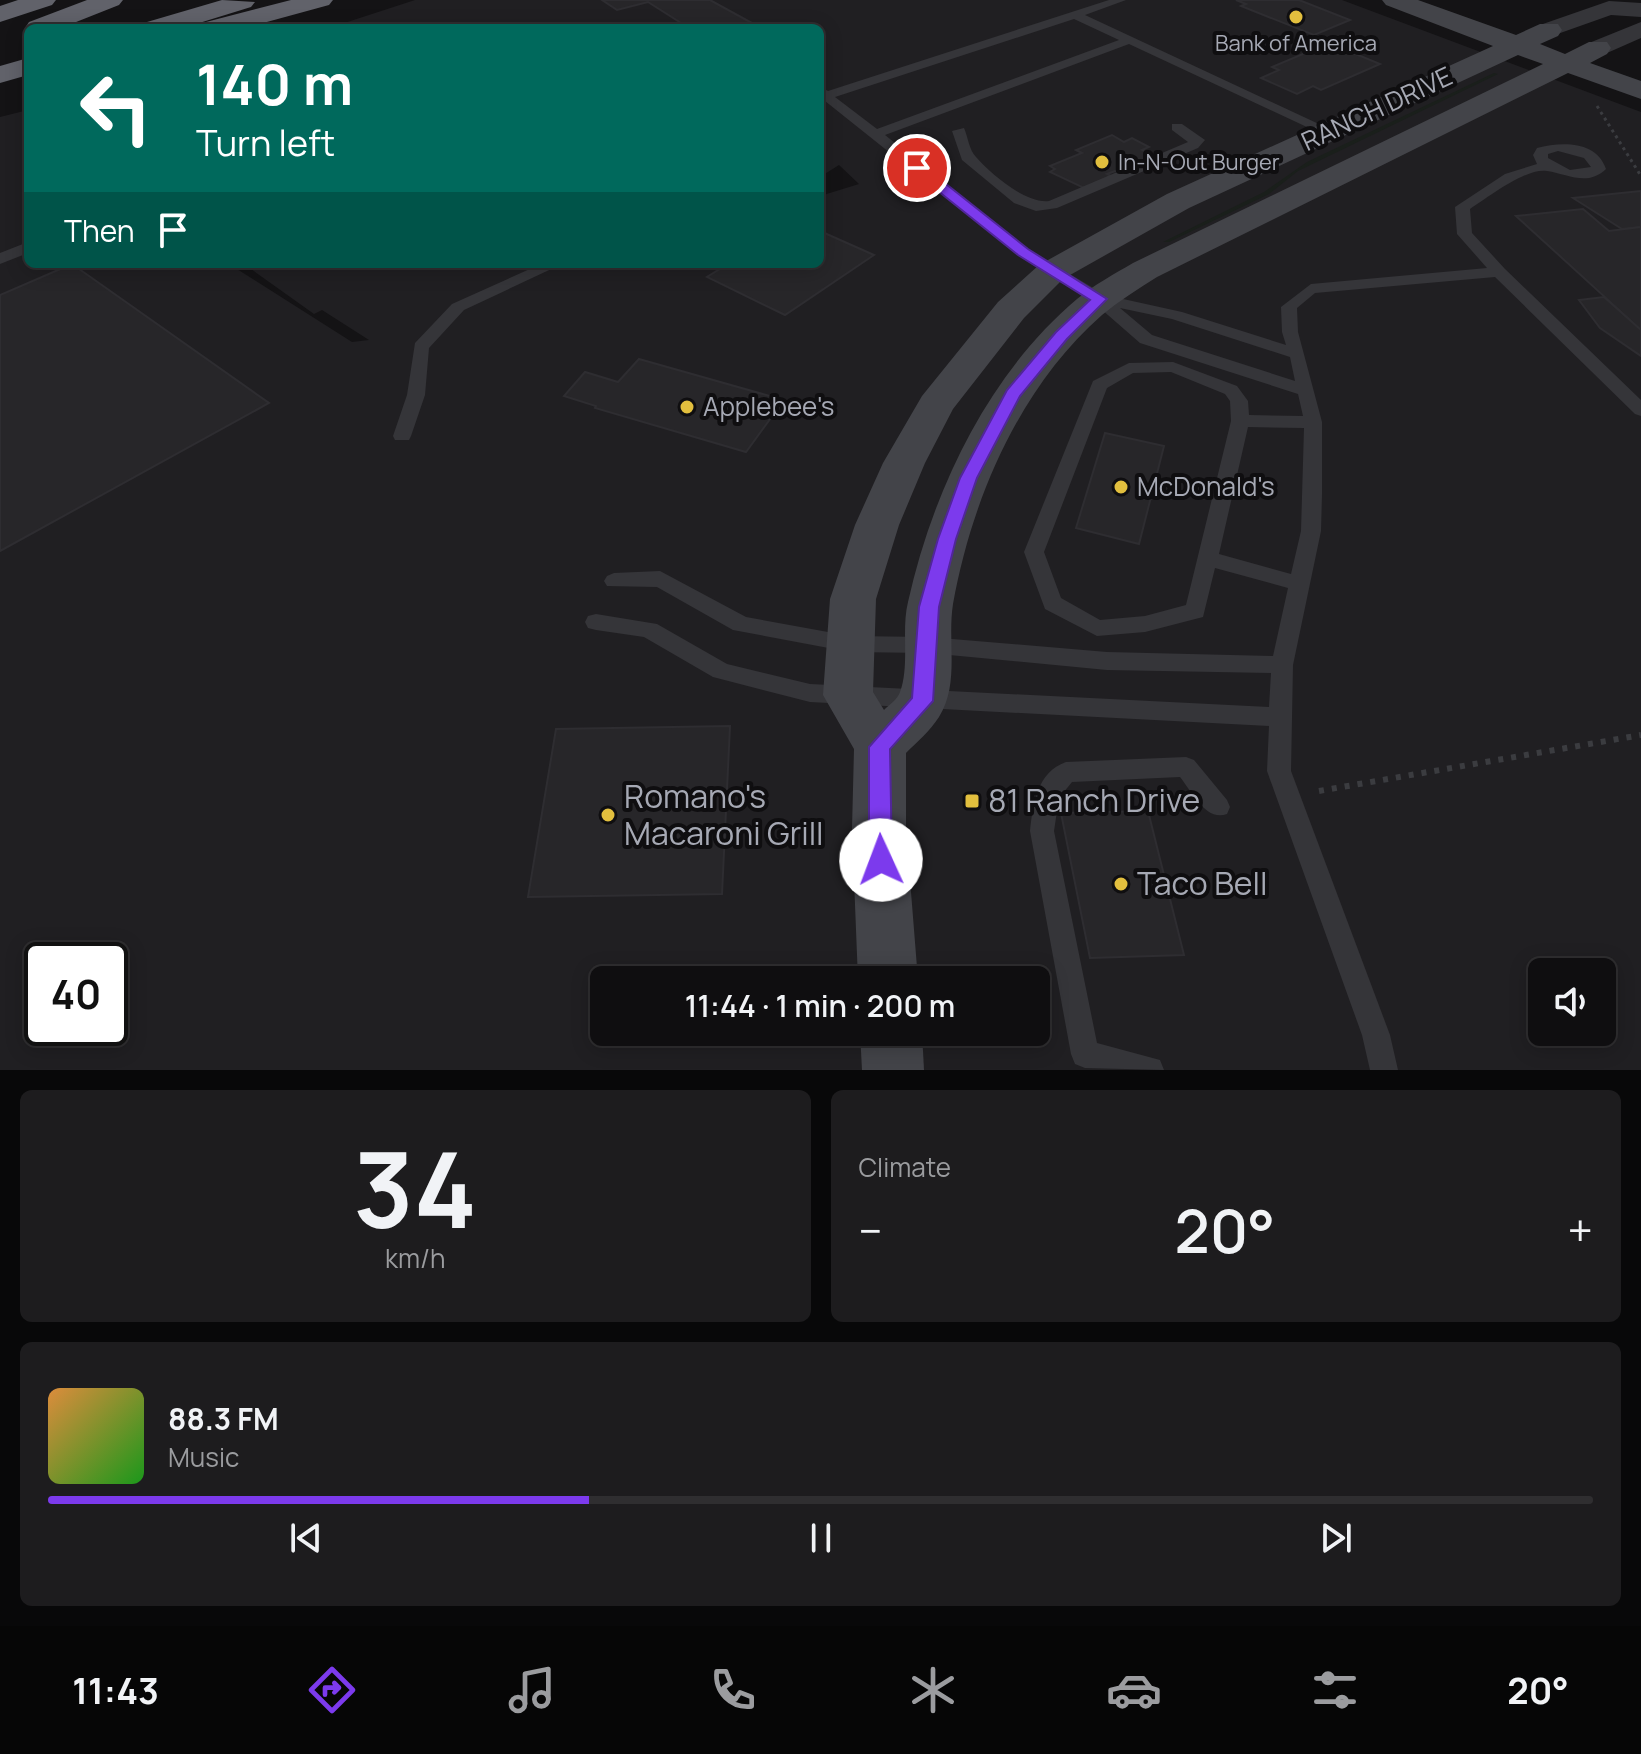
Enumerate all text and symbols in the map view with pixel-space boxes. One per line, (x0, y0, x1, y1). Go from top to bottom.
marker: Bank of America (1287, 8, 1305, 26)
place label: Bank of America (1215, 28, 1377, 58)
text: 140 m (196, 45, 353, 122)
icon: left (64, 56, 168, 160)
street label: RANCH DRIVE (1295, 57, 1458, 159)
text: Turn left (196, 118, 335, 167)
pin (883, 134, 951, 202)
icon: arrive (895, 146, 939, 190)
place label: In-N-Out Burger (1118, 147, 1280, 177)
marker: In-N-Out Burger (1093, 153, 1111, 171)
icon: arrive (151, 208, 195, 252)
text: Then (64, 210, 135, 251)
place label: Applebee's (703, 388, 834, 424)
marker: Applebee's (678, 398, 696, 416)
place label: McDonald's (1137, 468, 1275, 504)
marker: McDonald's (1112, 478, 1130, 496)
place label: Romano's Macaroni Grill (624, 774, 824, 855)
place label: 81 Ranch Drive (988, 778, 1200, 822)
marker: 81 Ranch Drive (963, 792, 981, 810)
marker: Romano's Macaroni Grill (599, 806, 617, 824)
position arrow (839, 818, 923, 902)
place label: Taco Bell (1137, 861, 1267, 905)
marker: Taco Bell (1112, 875, 1130, 893)
speed limit sign: 40 (24, 942, 128, 1046)
map controls (1528, 958, 1616, 1046)
button: sound (1528, 958, 1616, 1046)
text: 11:44 · 1 min · 200 m (685, 985, 955, 1026)
text: 34 (353, 1117, 477, 1259)
text: Climate (859, 1149, 951, 1185)
text: 20° (1175, 1189, 1275, 1271)
text: − (859, 1200, 882, 1260)
text: + (1568, 1200, 1593, 1260)
text: km/h (385, 1240, 445, 1276)
text: 88.3 FM (168, 1398, 279, 1439)
text: Music (168, 1439, 239, 1475)
icon: previous (284, 1516, 328, 1560)
icon: pause (799, 1516, 843, 1560)
icon: next (1314, 1516, 1358, 1560)
icon: directions (304, 1662, 360, 1718)
icon: music (504, 1662, 560, 1718)
icon: phone (705, 1662, 761, 1718)
icon: climate (905, 1662, 961, 1718)
icon: car (1106, 1662, 1162, 1718)
icon: filters (1307, 1662, 1363, 1718)
text: 11:43 (72, 1666, 159, 1715)
text: 20° (1507, 1666, 1569, 1715)

